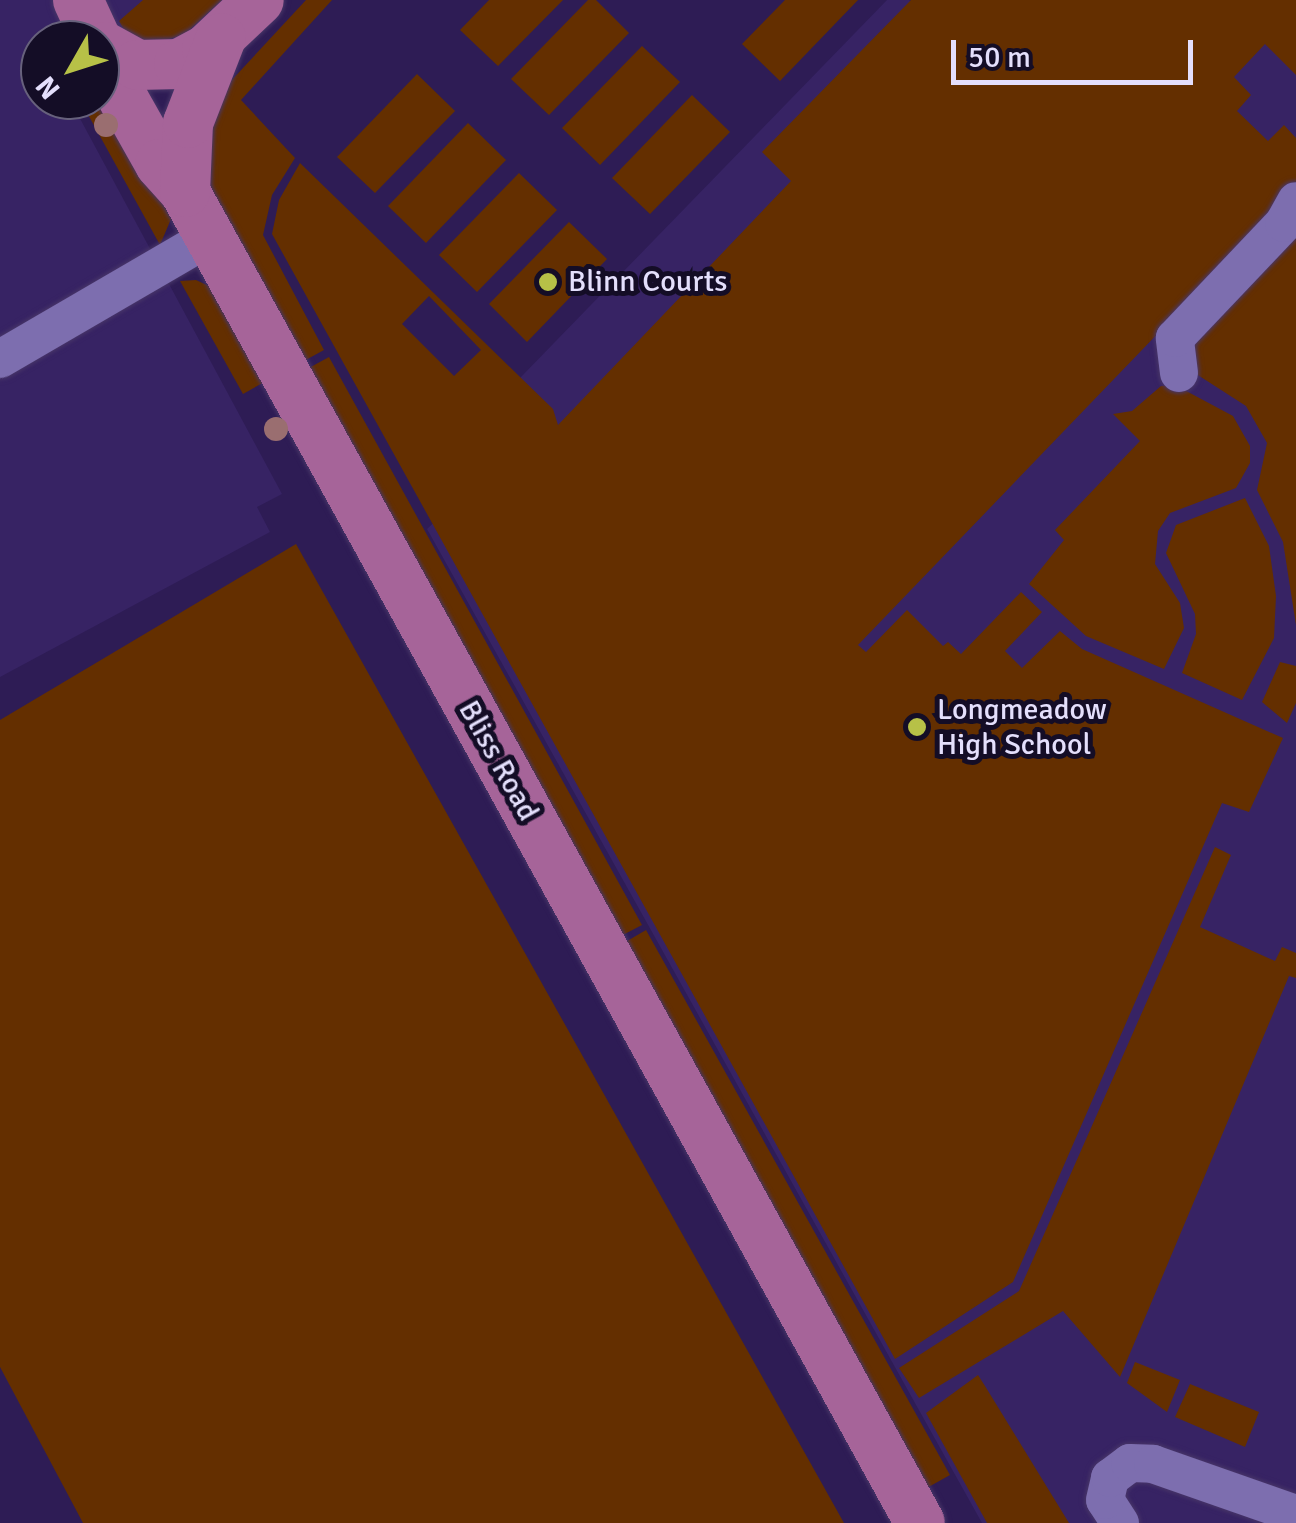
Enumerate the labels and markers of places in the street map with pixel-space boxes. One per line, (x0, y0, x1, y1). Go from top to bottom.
place label: Blinn Courts (568, 264, 727, 300)
marker: Blinn Courts (537, 271, 559, 293)
place label: Longmeadow High School (937, 692, 1107, 762)
marker: Longmeadow High School (906, 716, 928, 738)

